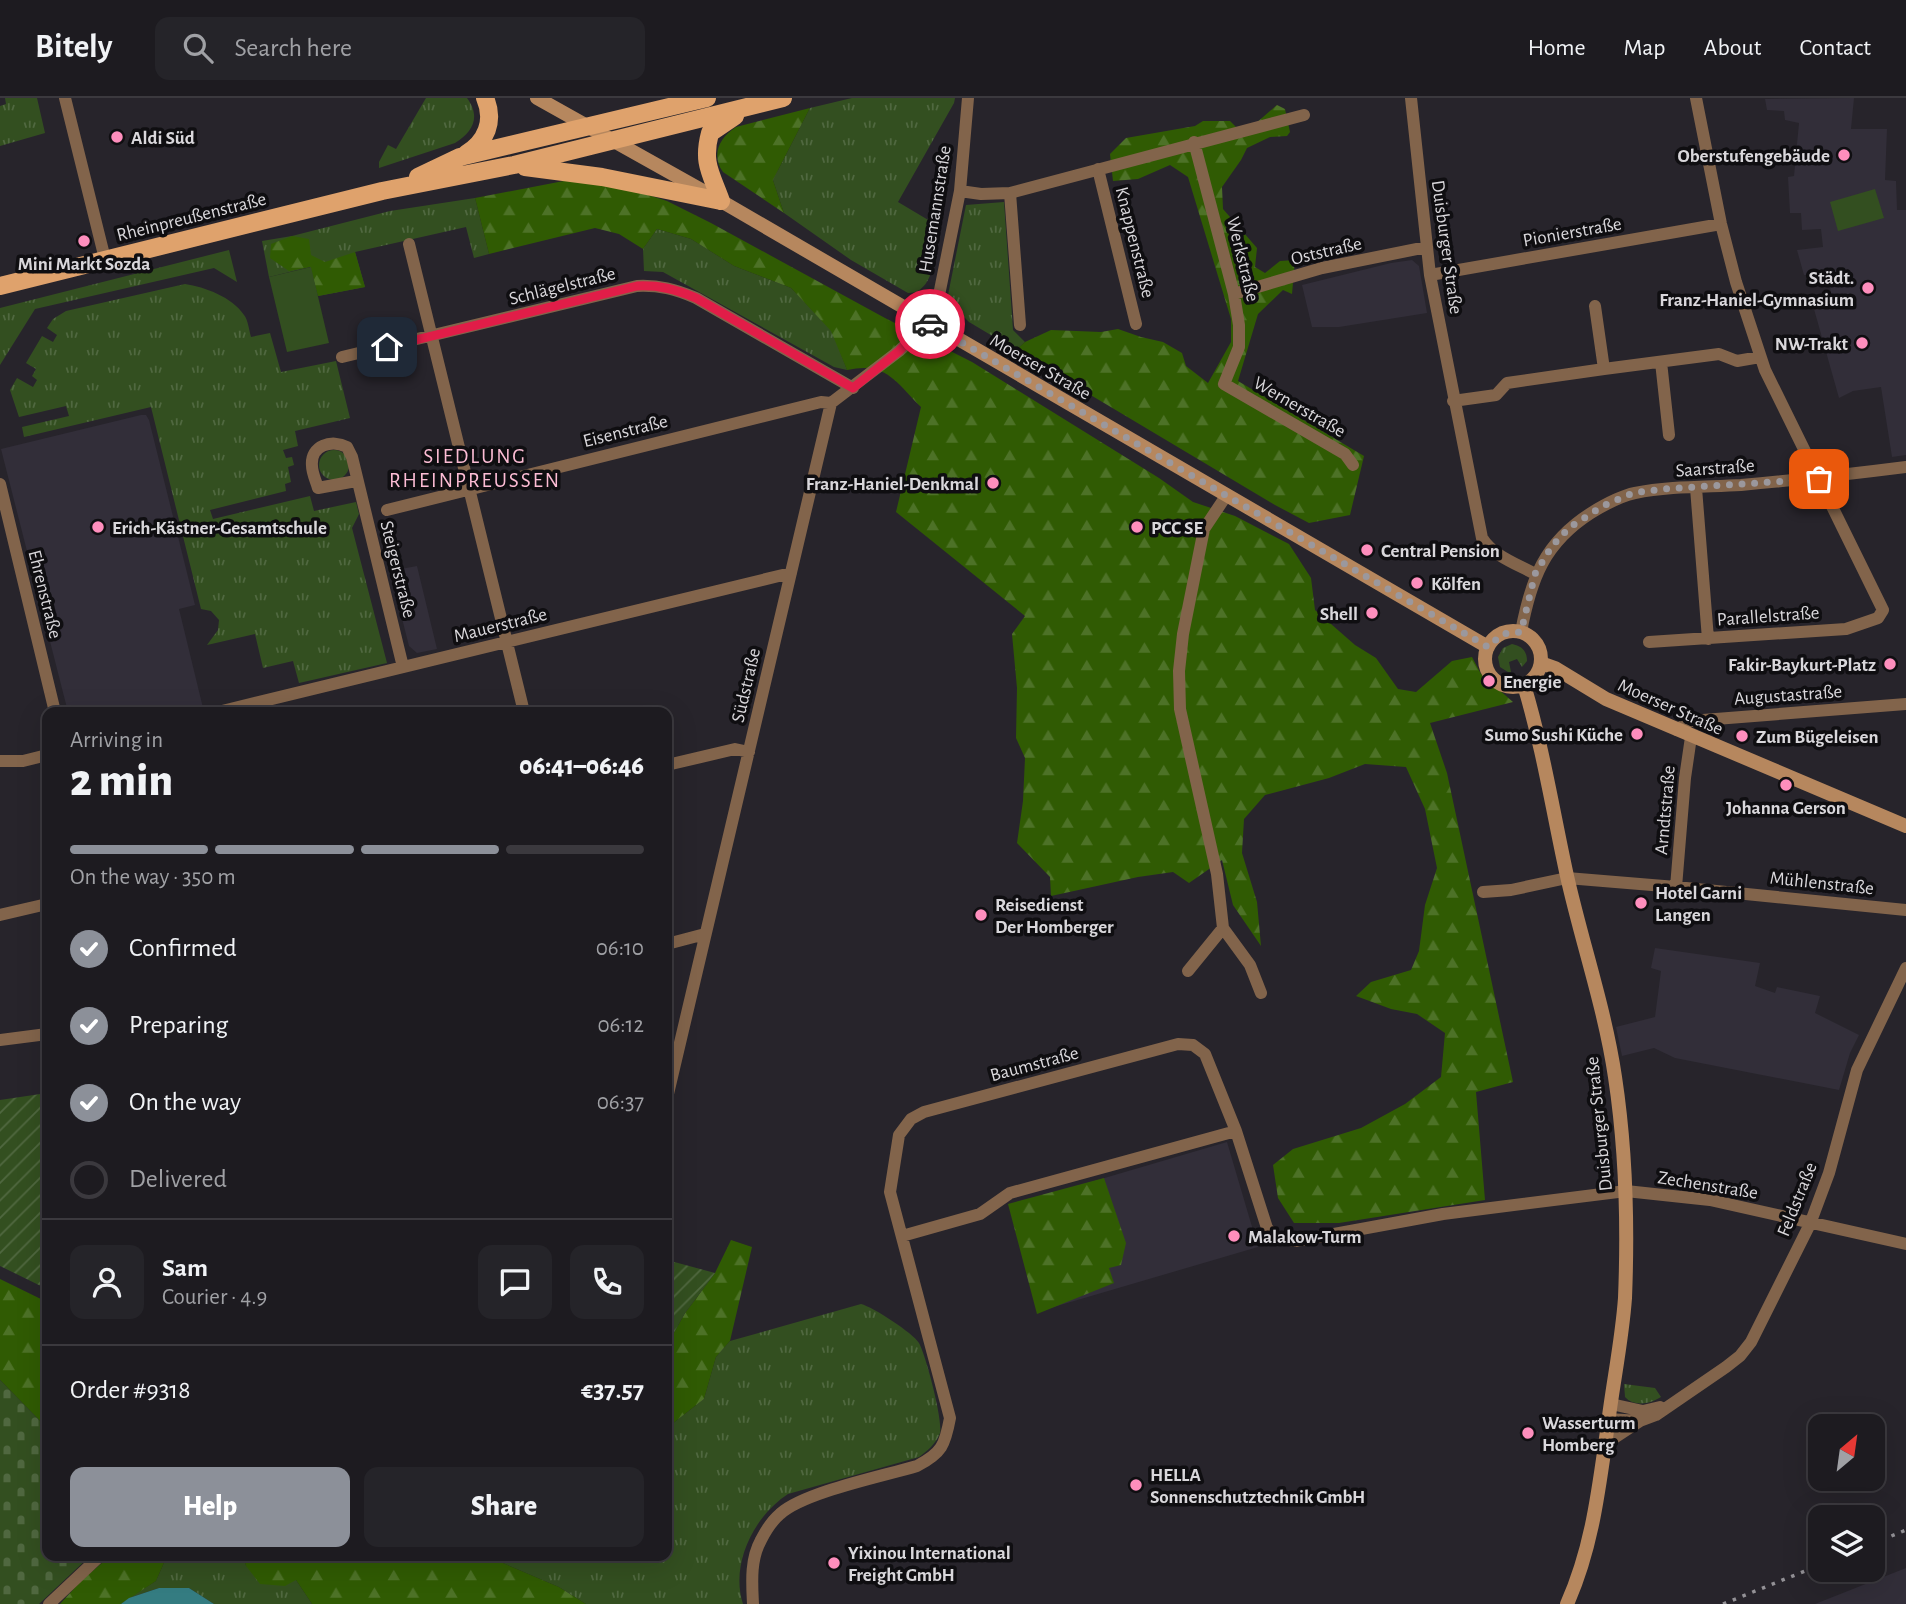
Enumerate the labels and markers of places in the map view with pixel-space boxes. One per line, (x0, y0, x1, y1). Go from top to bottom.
marker: Aldi Süd (109, 129, 125, 145)
place label: Aldi Süd (131, 129, 195, 148)
place label: Oberstufengebäude (1677, 147, 1830, 166)
marker: Oberstufengebäude (1836, 147, 1852, 163)
marker: Mini Markt Sozda (76, 233, 92, 249)
place label: Mini Markt Sozda (18, 255, 150, 274)
place label: Städt. Franz-Haniel-Gymnasium (1659, 269, 1854, 310)
marker: Städt. Franz-Haniel-Gymnasium (1860, 280, 1876, 296)
pin (357, 317, 417, 377)
place label: NW-Trakt (1775, 335, 1849, 354)
marker: NW-Trakt (1854, 335, 1870, 351)
pin (1789, 449, 1849, 509)
place label: Franz-Haniel-Denkmal (806, 475, 979, 494)
marker: Franz-Haniel-Denkmal (985, 475, 1001, 491)
marker: Erich-Kästner-Gesamtschule (90, 519, 106, 535)
place label: Erich-Kästner-Gesamtschule (112, 519, 327, 538)
marker: PCC SE (1129, 519, 1145, 535)
place label: PCC SE (1151, 519, 1203, 538)
marker: Central Pension (1359, 542, 1375, 558)
place label: Central Pension (1381, 542, 1500, 561)
marker: Kölfen (1409, 575, 1425, 591)
place label: Kölfen (1431, 575, 1481, 594)
place label: Shell (1320, 605, 1358, 624)
marker: Shell (1364, 605, 1380, 621)
place label: Fakir-Baykurt-Platz (1728, 656, 1876, 675)
marker: Fakir-Baykurt-Platz (1882, 656, 1898, 672)
marker: Energie (1481, 673, 1497, 689)
place label: Energie (1503, 673, 1561, 692)
place label: Sumo Sushi Küche (1484, 726, 1623, 745)
marker: Sumo Sushi Küche (1629, 726, 1645, 742)
marker: Zum Bügeleisen (1734, 728, 1750, 744)
place label: Zum Bügeleisen (1756, 728, 1879, 747)
marker: Johanna Gerson (1778, 777, 1794, 793)
place label: Johanna Gerson (1726, 799, 1846, 818)
place label: Hotel Garni Langen (1655, 884, 1742, 925)
marker: Hotel Garni Langen (1633, 895, 1649, 911)
place label: Reisedienst Der Homberger (995, 896, 1114, 937)
marker: Reisedienst Der Homberger (973, 907, 989, 923)
marker: Malakow-Turm (1226, 1228, 1242, 1244)
place label: Malakow-Turm (1248, 1228, 1362, 1247)
place label: Wasserturm Homberg (1542, 1414, 1636, 1455)
marker: Wasserturm Homberg (1520, 1425, 1536, 1441)
place label: HELLA Sonnenschutztechnik GmbH (1150, 1466, 1365, 1507)
marker: HELLA Sonnenschutztechnik GmbH (1128, 1477, 1144, 1493)
place label: Yixinou International Freight GmbH (848, 1544, 1011, 1585)
marker: Yixinou International Freight GmbH (826, 1555, 842, 1571)

